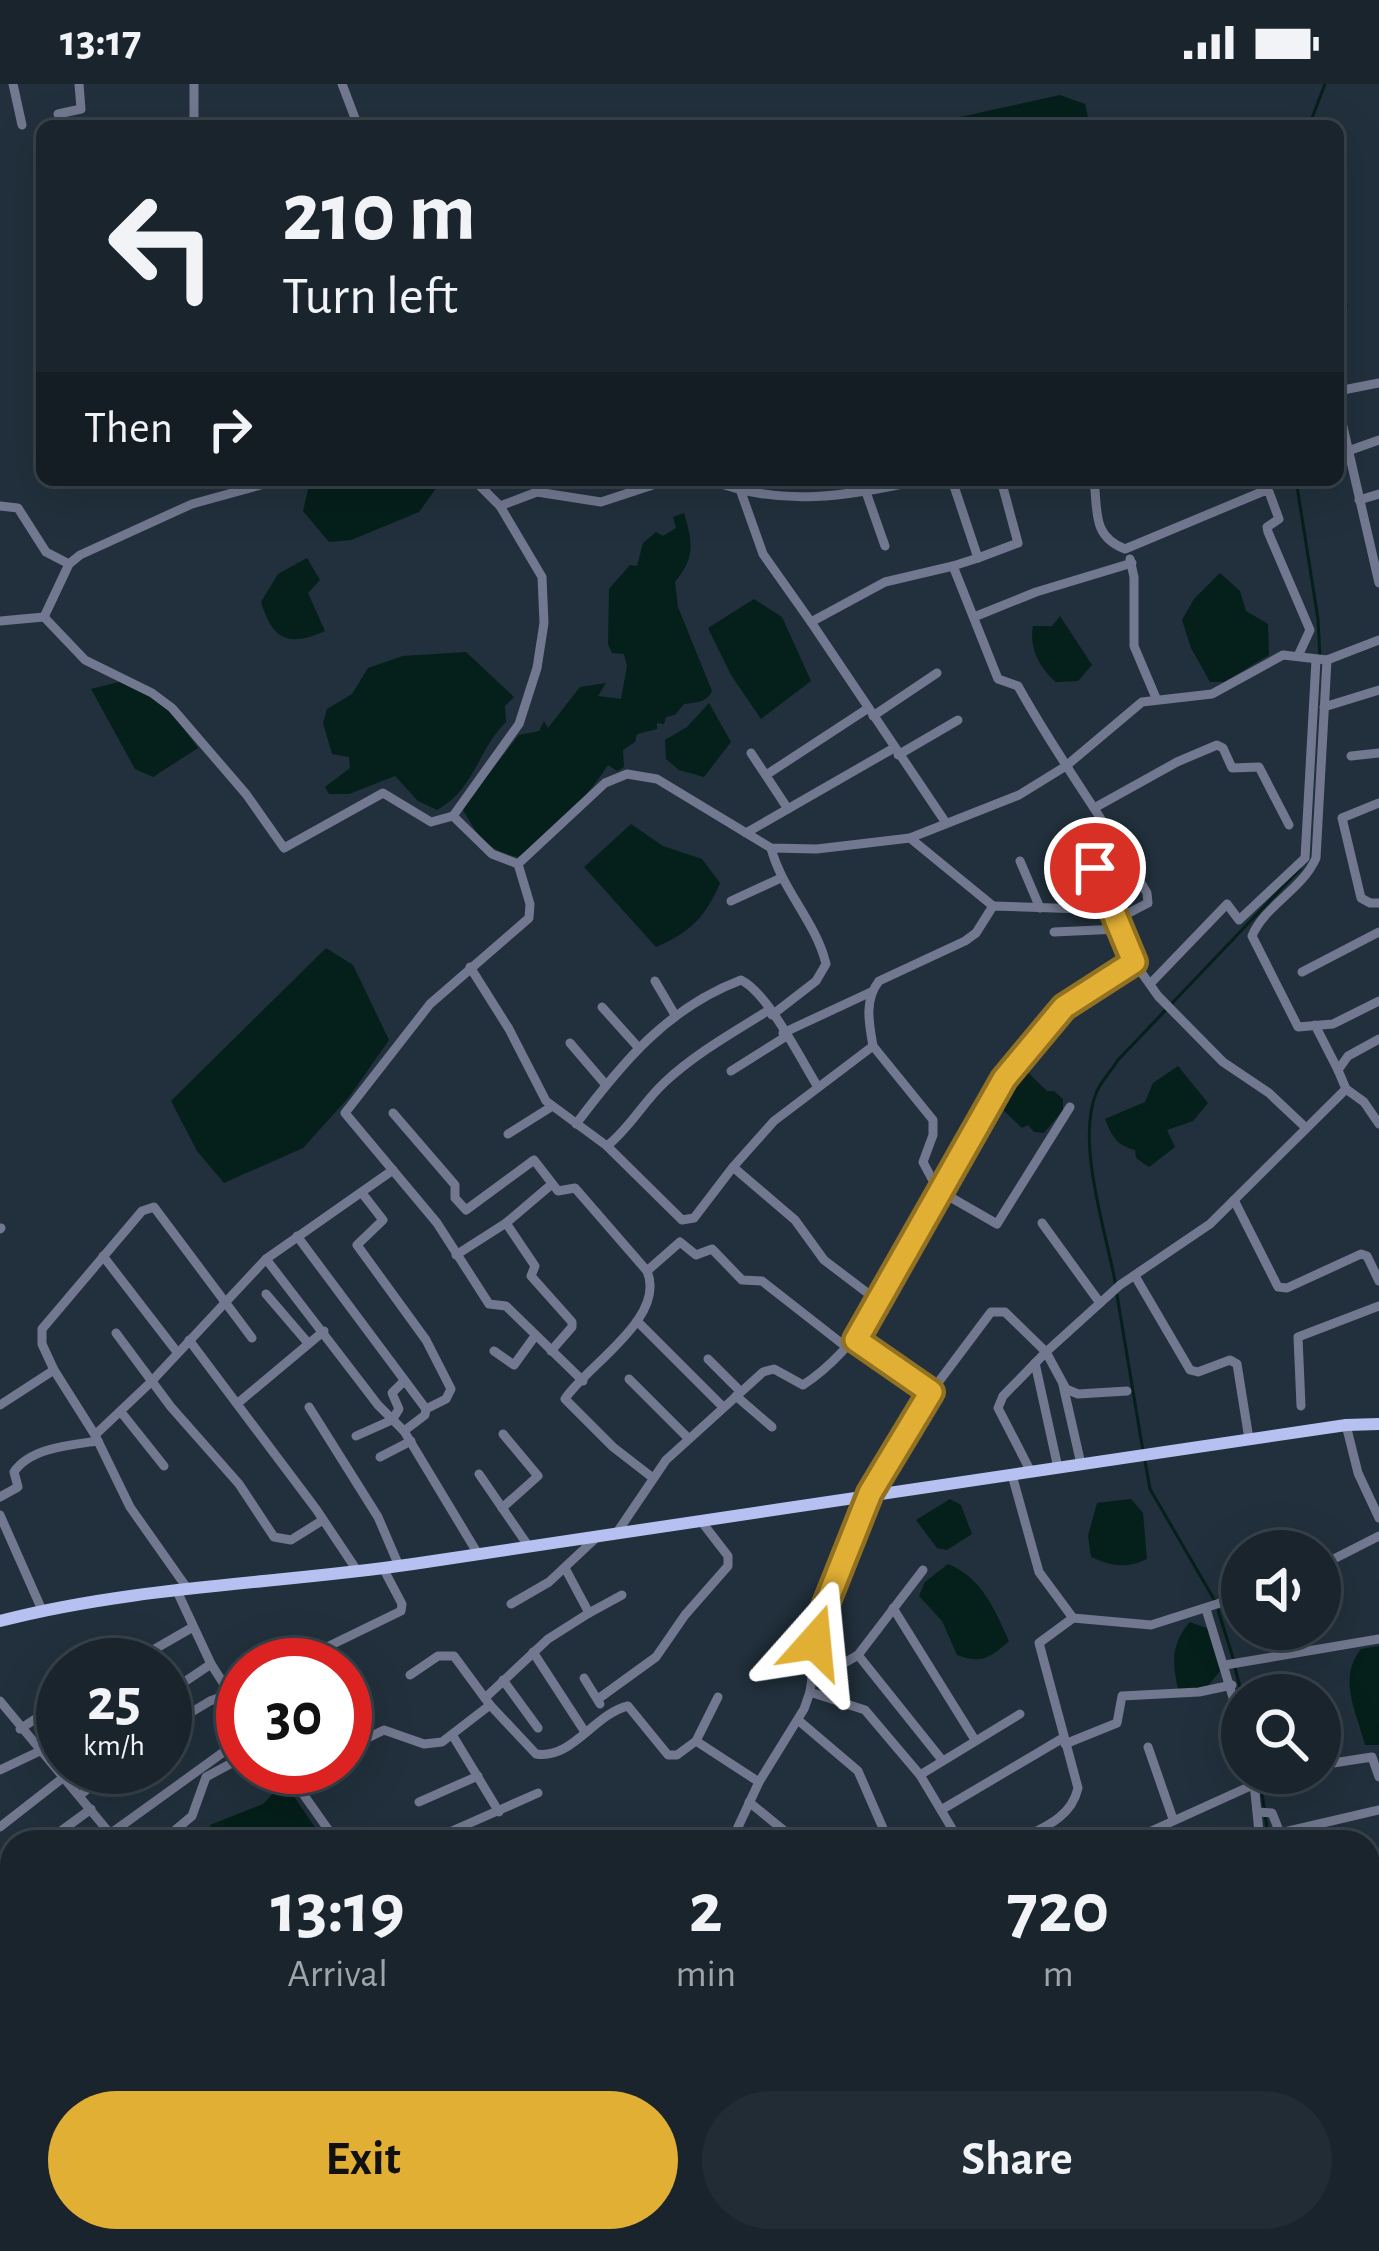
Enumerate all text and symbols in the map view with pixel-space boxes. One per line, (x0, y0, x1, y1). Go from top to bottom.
text: 13:17 (60, 19, 142, 64)
icon: left (84, 168, 240, 324)
text: 210 m (282, 172, 476, 256)
text: Turn left (282, 270, 458, 324)
icon: right (197, 396, 263, 462)
text: Then (84, 406, 173, 451)
pin (1044, 817, 1146, 919)
icon: arrive (1062, 835, 1128, 901)
map controls (1221, 1530, 1341, 1794)
button: sound (1221, 1530, 1341, 1650)
position arrow (752, 1579, 878, 1705)
speed limit sign: 30 (216, 1638, 372, 1794)
text: 25 (87, 1671, 141, 1731)
button: search (1221, 1674, 1341, 1794)
text: km/h (83, 1731, 145, 1761)
text: 13:19 (271, 1873, 405, 1945)
text: 2 (689, 1873, 723, 1945)
text: 720 (1007, 1873, 1109, 1945)
text: Arrival (288, 1955, 388, 1994)
text: min (675, 1955, 736, 1994)
text: m (1042, 1955, 1074, 1994)
button: Exit (48, 2091, 678, 2229)
button: Share (702, 2091, 1332, 2229)

